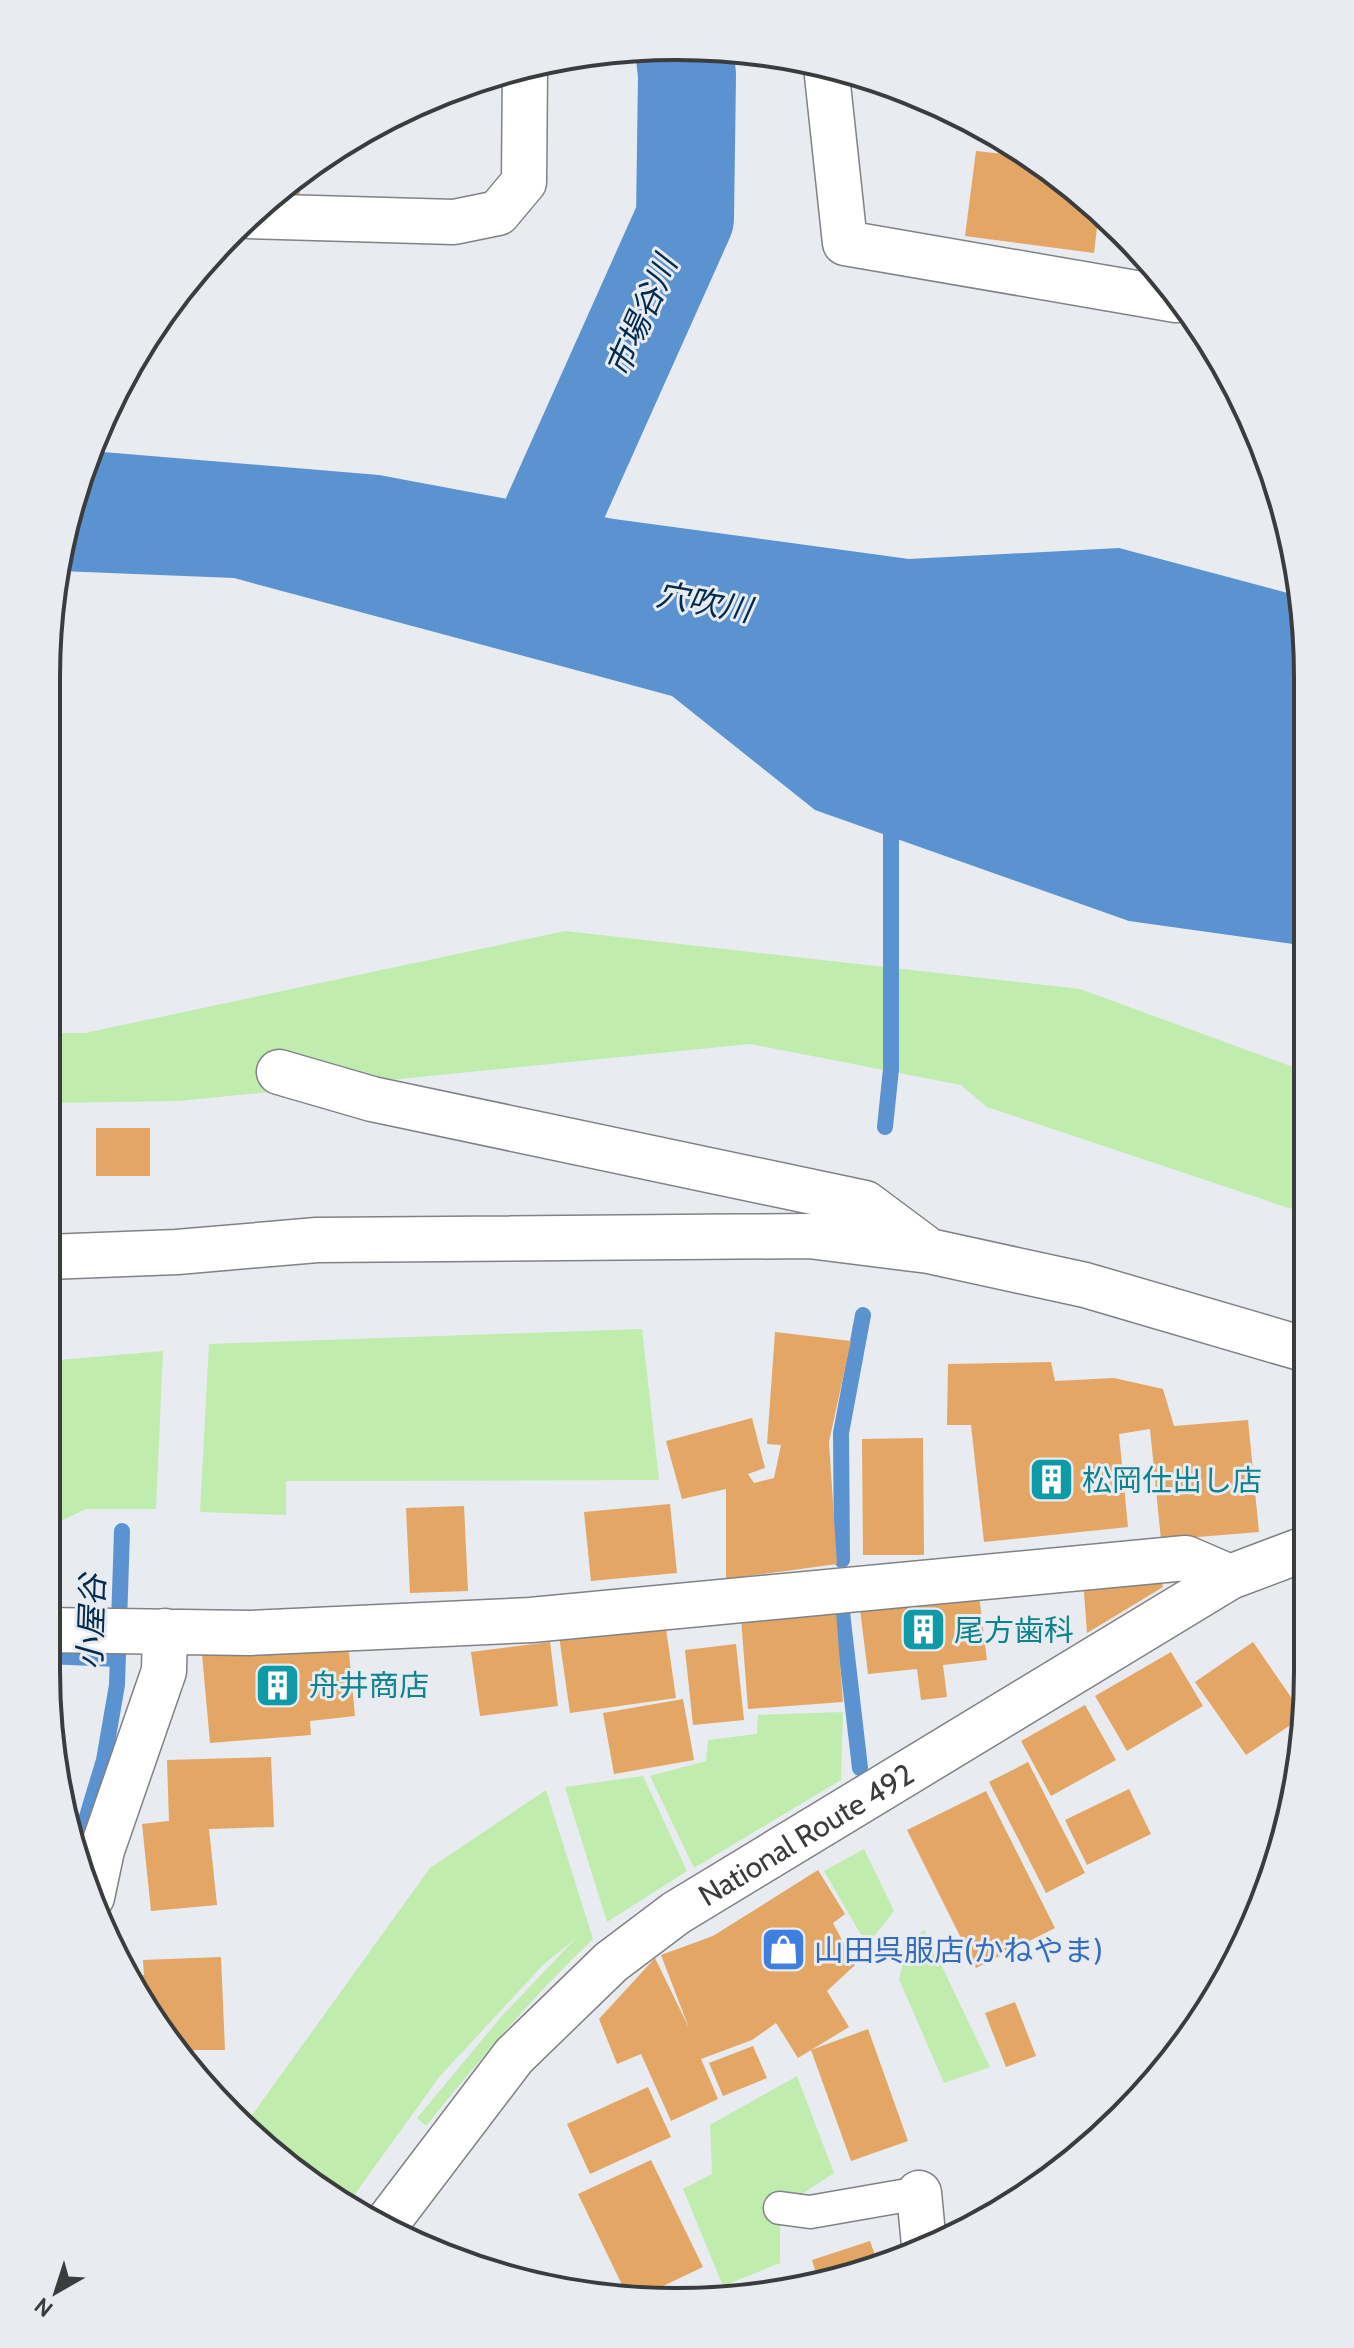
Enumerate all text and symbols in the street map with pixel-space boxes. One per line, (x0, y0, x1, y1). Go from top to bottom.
water label: 市場谷川 (597, 247, 686, 382)
water label: 穴吹川 (653, 574, 758, 630)
building icon: 松岡仕出し店 (1027, 1456, 1075, 1504)
place label: 松岡仕出し店 (1082, 1462, 1262, 1499)
water label: 小屋谷 (70, 1570, 112, 1671)
building icon: 尾方歯科 (899, 1606, 947, 1654)
place label: 尾方歯科 (954, 1612, 1074, 1649)
building icon: 舟井商店 (254, 1661, 302, 1709)
place label: 舟井商店 (309, 1667, 429, 1704)
street label: National Route 492 (691, 1755, 920, 1914)
shop icon: 山田呉服店(かねやま) (759, 1926, 807, 1974)
place label: 山田呉服店(かねやま) (814, 1932, 1103, 1969)
north arrow (16, 2252, 96, 2332)
text: N (29, 2292, 58, 2323)

